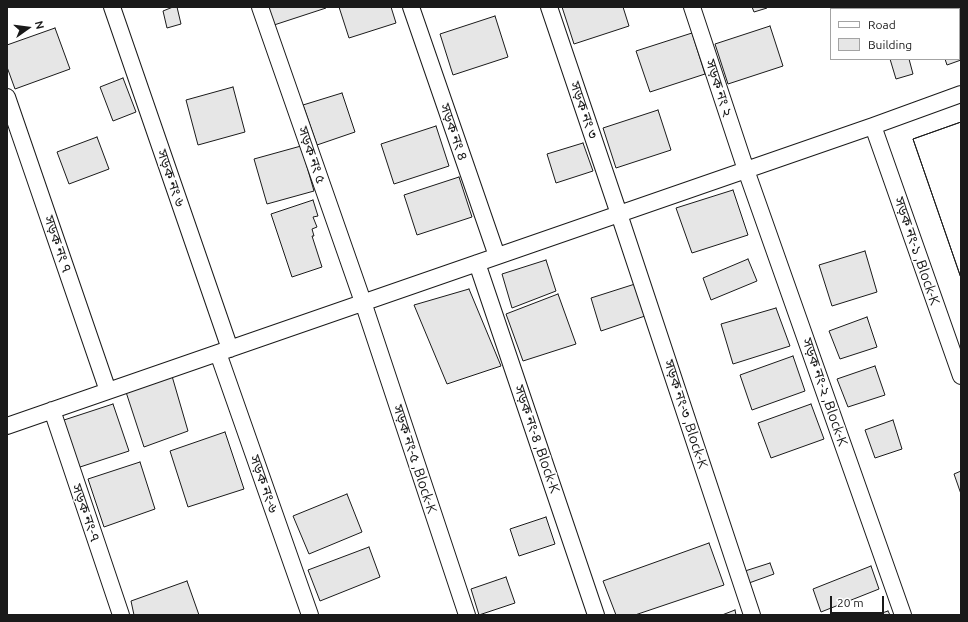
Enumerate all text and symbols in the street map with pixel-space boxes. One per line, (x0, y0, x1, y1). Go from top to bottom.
north arrow (8, 8, 48, 48)
legend (830, 8, 960, 60)
text: Road (868, 18, 896, 31)
text: N (33, 20, 46, 31)
text: Building (868, 38, 912, 51)
street label: সড়ক নং ২ (702, 57, 736, 119)
street label: সড়ক নং ৩ (566, 79, 602, 141)
street label: সড়ক নং ৪ (436, 101, 472, 163)
street label: সড়ক নং ৫ (294, 124, 330, 186)
street label: সড়ক নং ৬ (153, 147, 189, 209)
street label: সড়ক নং-১ ,Block-K (891, 195, 943, 307)
street label: সড়ক নং ৭ (40, 213, 76, 275)
street label: সড়ক নং-২ ,Block-K (799, 336, 851, 448)
street label: সড়ক নং-৩ ,Block-K (660, 357, 712, 471)
street label: সড়ক নং-৪ ,Block-K (511, 383, 563, 495)
street label: সড়ক নং-৫ ,Block-K (389, 402, 441, 516)
street label: সড়ক নং-৬ (246, 453, 282, 515)
street label: সড়ক নং-৭ (68, 482, 104, 544)
scale bar (832, 588, 886, 614)
text: 20 m (837, 596, 864, 609)

